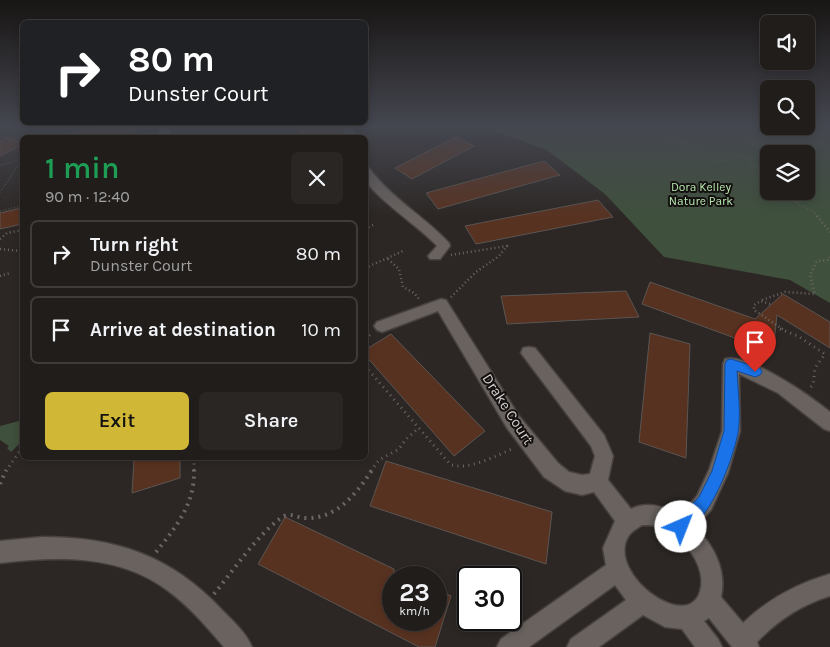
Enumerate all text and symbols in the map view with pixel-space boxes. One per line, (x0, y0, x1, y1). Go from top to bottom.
map controls (760, 15, 815, 200)
button: sound (760, 15, 815, 70)
text: 80 m (128, 39, 215, 80)
icon: right (45, 40, 110, 105)
button: search (760, 80, 815, 135)
text: Dunster Court (128, 81, 268, 107)
button: layers (760, 145, 815, 200)
text: 1 min (45, 150, 119, 186)
button: close (291, 152, 343, 204)
park label: Dora Kelley Nature Park (669, 180, 733, 208)
text: 90 m · 12:40 (45, 187, 130, 206)
text: Turn right (90, 234, 179, 256)
icon: right (47, 240, 75, 268)
text: 80 m (296, 243, 341, 265)
text: Dunster Court (90, 256, 192, 275)
icon: arrive (47, 316, 75, 344)
text: Arrive at destination (90, 319, 276, 341)
text: 10 m (301, 319, 341, 341)
pin (734, 321, 776, 372)
icon: arrive (741, 328, 769, 356)
street label: Drake Court (478, 370, 538, 448)
button: Exit (45, 392, 189, 450)
button: Share (199, 392, 343, 450)
position arrow (654, 500, 706, 552)
speed limit sign: 30 (457, 566, 522, 631)
text: 23 (399, 578, 430, 607)
text: km/h (399, 604, 430, 618)

